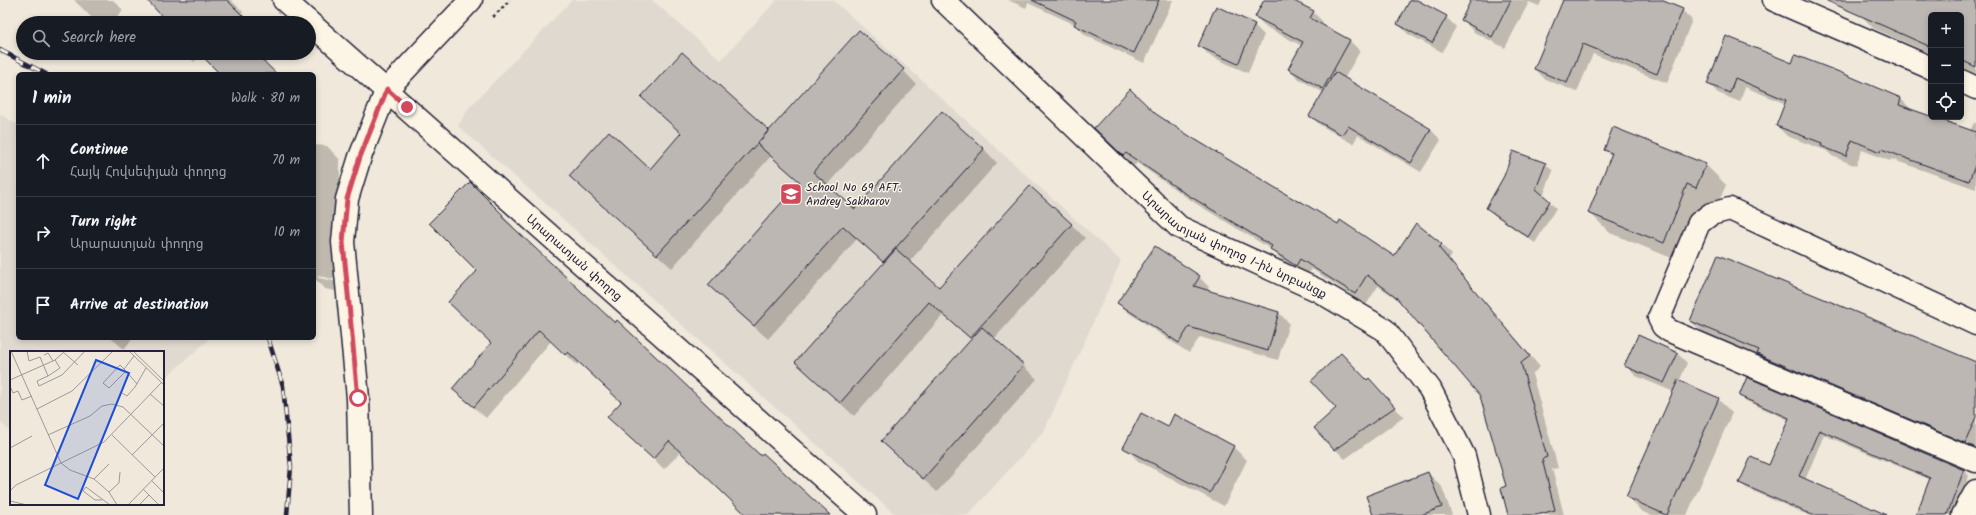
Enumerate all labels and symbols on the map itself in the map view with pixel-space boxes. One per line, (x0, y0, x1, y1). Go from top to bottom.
route end (398, 98, 416, 116)
place label: School No 69 AFT. Andrey Sakharov (806, 178, 901, 211)
school or university icon: School No 69 AFT. Andrey Sakharov (778, 181, 804, 207)
street label: Արարատյան փողոց 1-ին նրբանցք (1137, 187, 1331, 304)
street label: Արարատյան փողոց (522, 210, 627, 306)
inset map (10, 351, 164, 505)
route start (349, 389, 367, 407)

